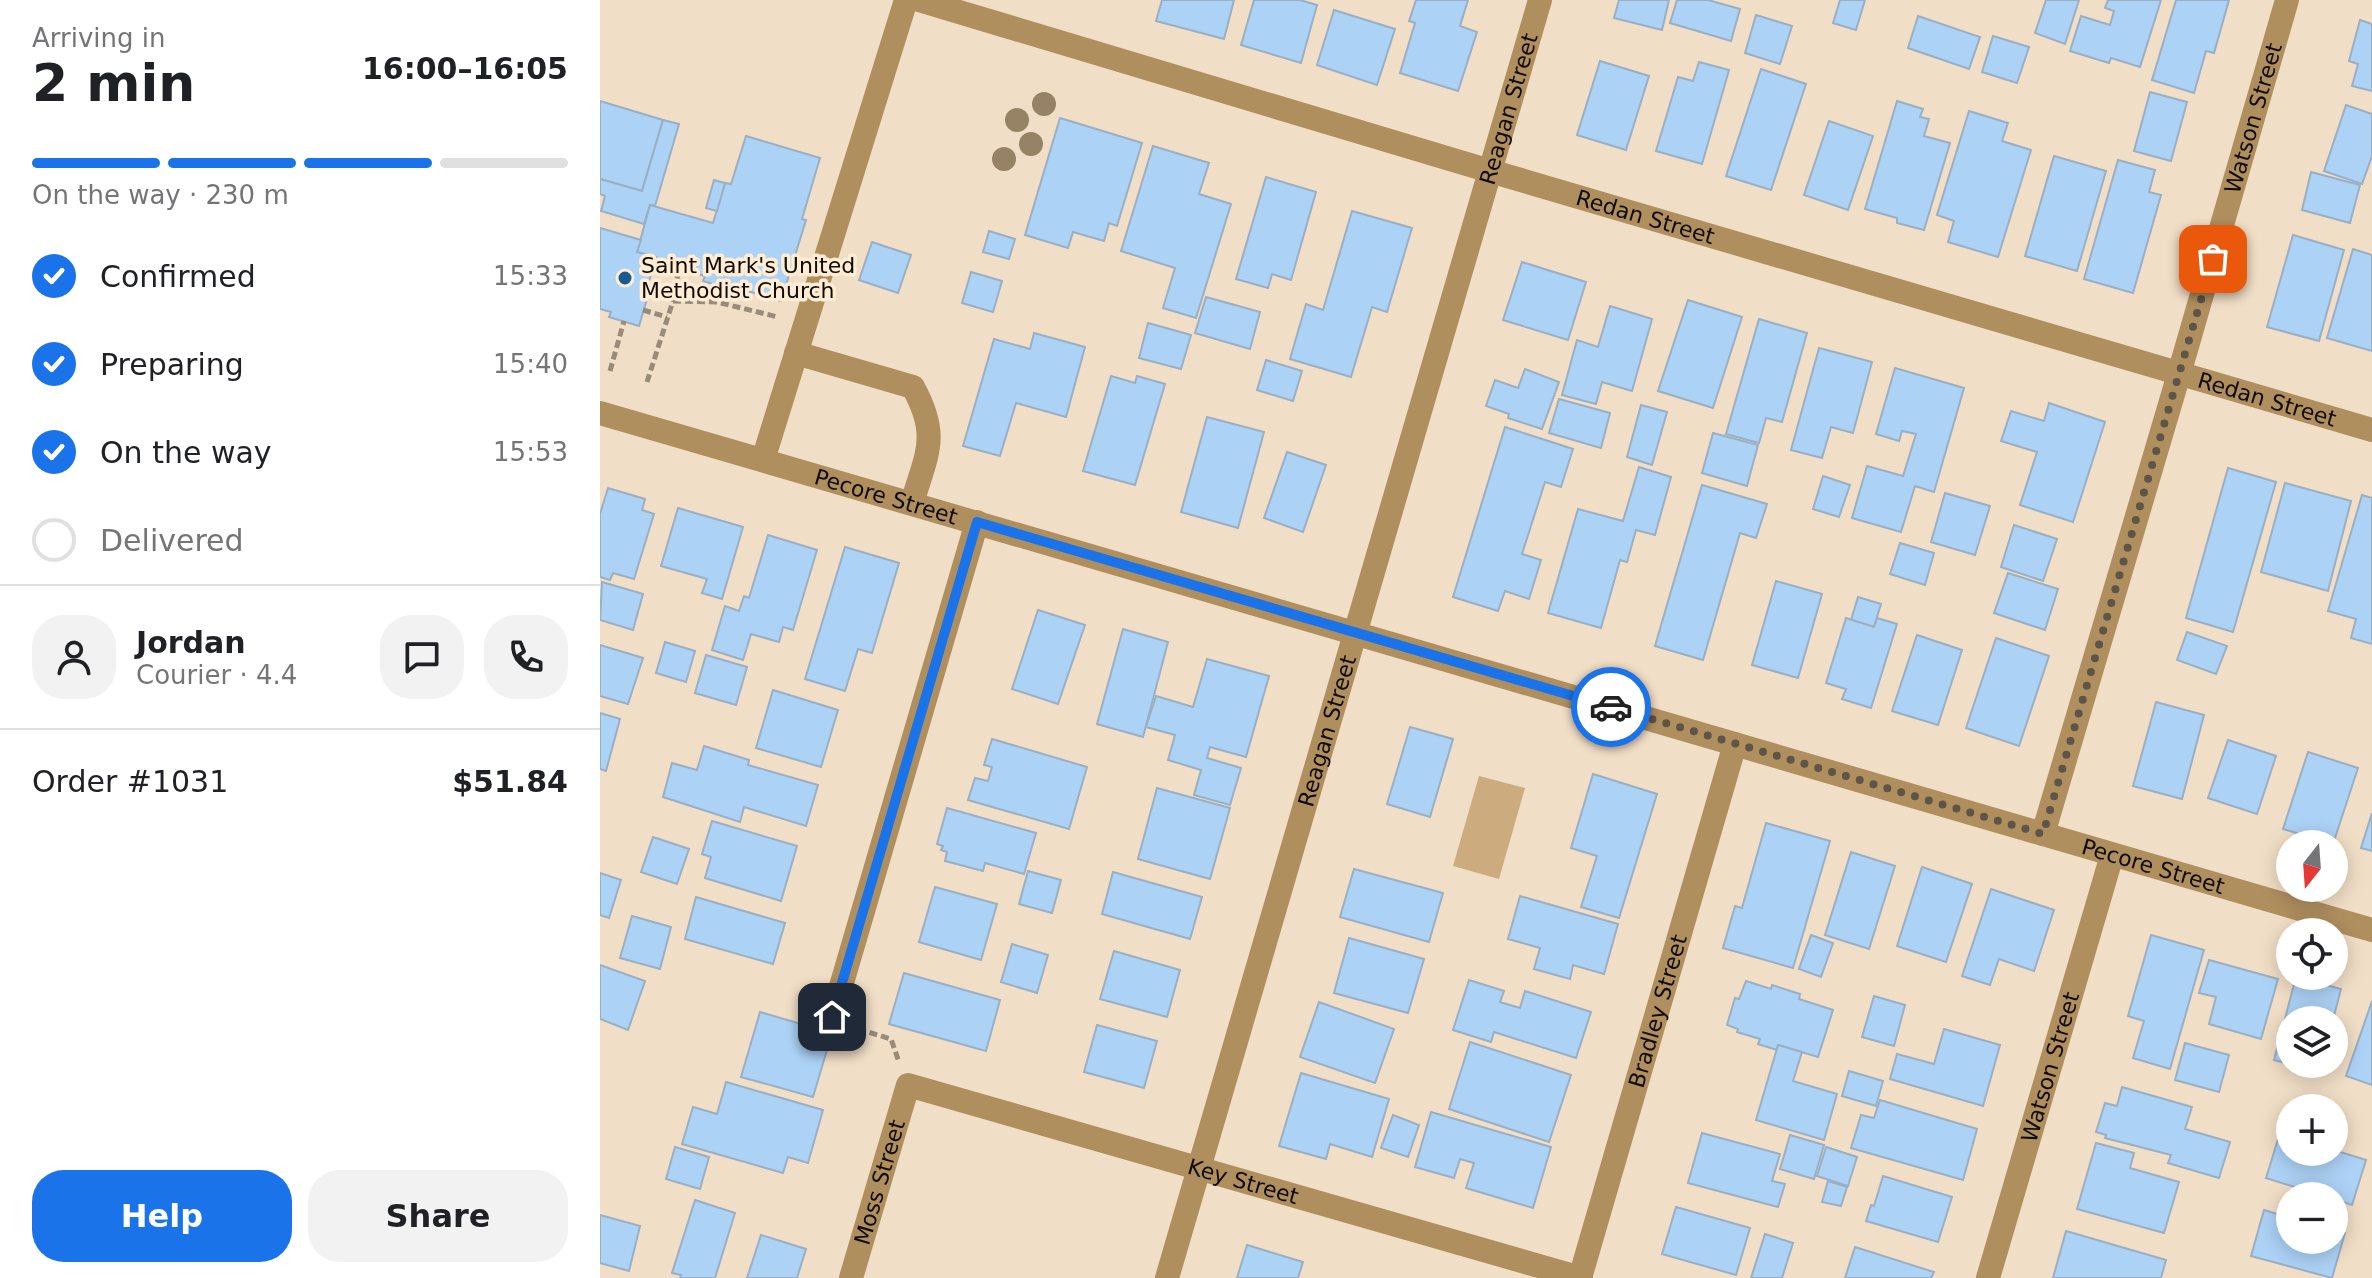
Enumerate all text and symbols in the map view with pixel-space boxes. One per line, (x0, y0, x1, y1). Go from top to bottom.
text: Arriving in (32, 23, 166, 53)
street label: Reagan Street (1475, 30, 1543, 188)
street label: Watson Street (2220, 40, 2287, 196)
text: 16:00–16:05 (362, 51, 568, 86)
text: 2 min (32, 53, 195, 113)
text: On the way · 230 m (32, 180, 289, 210)
street label: Redan Street (1573, 185, 1718, 249)
pin (2179, 225, 2247, 293)
icon: bag (2191, 237, 2235, 281)
place label: Saint Mark's United Methodist Church (641, 253, 855, 303)
icon: check (32, 254, 76, 298)
text: Confirmed (100, 259, 256, 294)
text: 15:33 (493, 261, 568, 291)
marker: Saint Mark's United Methodist Church (616, 269, 634, 287)
icon: check (32, 342, 76, 386)
text: Preparing (100, 347, 244, 382)
text: 15:40 (493, 349, 568, 379)
street label: Redan Street (2195, 368, 2340, 432)
icon: check (32, 430, 76, 474)
text: On the way (100, 435, 272, 470)
text: 15:53 (493, 437, 568, 467)
street label: Pecore Street (812, 464, 961, 530)
text: Delivered (100, 523, 244, 558)
button: person (32, 615, 116, 699)
button: chat (380, 615, 464, 699)
button: phone (484, 615, 568, 699)
text: Jordan (136, 625, 246, 660)
street label: Reagan Street (1293, 652, 1361, 810)
text: Courier · 4.4 (136, 660, 297, 690)
courier (1571, 667, 1651, 747)
icon: car (1589, 685, 1633, 729)
text: Order #1031 (32, 764, 228, 799)
text: $51.84 (452, 764, 568, 799)
north arrow (2276, 830, 2348, 902)
map controls (2276, 830, 2348, 1254)
street label: Pecore Street (2079, 834, 2228, 899)
button: locate (2276, 918, 2348, 990)
street label: Bradley Street (1624, 931, 1692, 1091)
pin (798, 983, 866, 1051)
street label: Watson Street (2017, 989, 2084, 1145)
icon: home (810, 995, 854, 1039)
button: layers (2276, 1006, 2348, 1078)
button: + (2276, 1094, 2348, 1166)
street label: Moss Street (850, 1116, 910, 1248)
street label: Key Street (1185, 1154, 1302, 1209)
button: Help (32, 1170, 292, 1262)
button: Share (308, 1170, 568, 1262)
button: − (2276, 1182, 2348, 1254)

